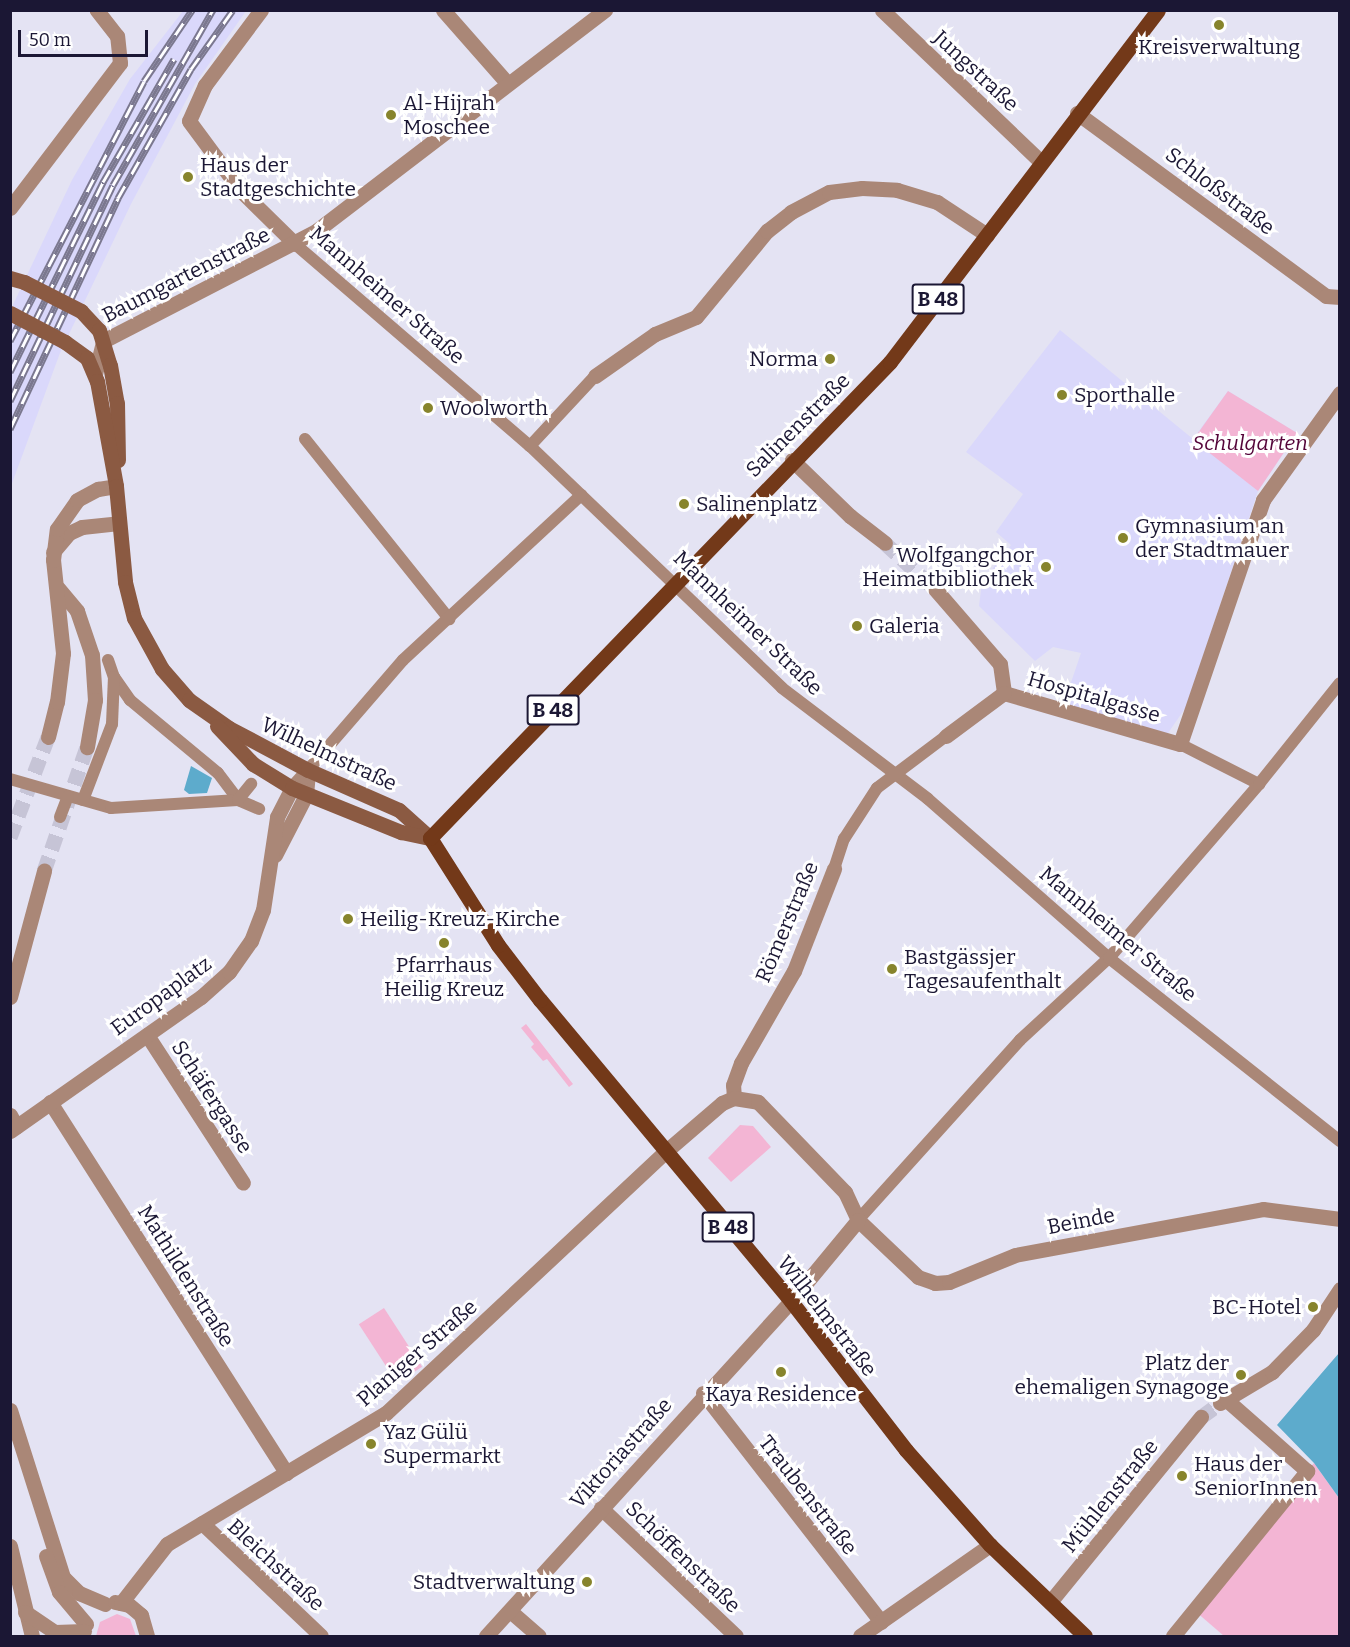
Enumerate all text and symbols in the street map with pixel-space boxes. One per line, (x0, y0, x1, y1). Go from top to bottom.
scale bar (21, 18, 152, 56)
marker: Kreisverwaltung (1212, 18, 1226, 32)
street label: Jungstraße (928, 25, 1024, 117)
text: 50 m (29, 29, 71, 51)
place label: Kreisverwaltung (1138, 34, 1300, 60)
place label: Al-Hijrah Moschee (403, 90, 495, 140)
marker: Al-Hijrah Moschee (384, 108, 398, 122)
street label: Schloßstraße (1161, 142, 1279, 240)
place label: Haus der Stadtgeschichte (200, 152, 356, 202)
marker: Haus der Stadtgeschichte (181, 170, 195, 184)
street label: Mannheimer Straße (304, 221, 470, 369)
street label: Baumgartenstraße (98, 222, 274, 328)
road number: B 48 (911, 282, 965, 316)
place label: Norma (749, 346, 818, 372)
marker: Norma (823, 352, 837, 366)
street label: Salinenstraße (741, 368, 855, 482)
place label: Sporthalle (1074, 382, 1175, 408)
marker: Sporthalle (1055, 388, 1069, 402)
place label: Woolworth (440, 395, 548, 421)
marker: Woolworth (421, 401, 435, 415)
park label: Schulgarten (1192, 430, 1308, 456)
place label: Salinenplatz (696, 491, 817, 517)
marker: Salinenplatz (677, 497, 691, 511)
place label: Gymnasium an der Stadtmauer (1135, 513, 1289, 563)
marker: Gymnasium an der Stadtmauer (1116, 531, 1130, 545)
place label: Wolfgangchor Heimatbibliothek (862, 542, 1034, 592)
street label: Mannheimer Straße (668, 545, 828, 701)
marker: Wolfgangchor Heimatbibliothek (1039, 560, 1053, 574)
place label: Galeria (869, 613, 940, 639)
marker: Galeria (850, 619, 864, 633)
street label: Hospitalgasse (1025, 666, 1163, 728)
road number: B 48 (526, 693, 580, 727)
street label: Wilhelmstraße (257, 712, 401, 796)
street label: Römerstraße (750, 858, 824, 986)
street label: Mannheimer Straße (1034, 861, 1202, 1007)
place label: Heilig-Kreuz-Kirche (360, 906, 560, 932)
marker: Heilig-Kreuz-Kirche (341, 912, 355, 926)
marker: Pfarrhaus Heilig Kreuz (437, 936, 451, 950)
place label: Bastgässjer Tagesaufenthalt (904, 944, 1062, 994)
street label: Europaplatz (106, 951, 216, 1041)
place label: Pfarrhaus Heilig Kreuz (384, 952, 504, 1002)
marker: Bastgässjer Tagesaufenthalt (885, 962, 899, 976)
street label: Schäfergasse (166, 1036, 258, 1158)
street label: Mathildenstraße (132, 1200, 240, 1352)
street label: Beinde (1045, 1202, 1117, 1240)
road number: B 48 (701, 1210, 755, 1244)
street label: Wilhelmstraße (772, 1251, 882, 1381)
street label: Planiger Straße (352, 1294, 482, 1412)
place label: BC-Hotel (1212, 1294, 1301, 1320)
marker: BC-Hotel (1306, 1300, 1320, 1314)
place label: Platz der ehemaligen Synagoge (1015, 1350, 1229, 1400)
marker: Kaya Residence (774, 1365, 788, 1379)
marker: Platz der ehemaligen Synagoge (1234, 1368, 1248, 1382)
place label: Kaya Residence (705, 1381, 857, 1407)
street label: Viktoriastraße (565, 1393, 677, 1513)
place label: Yaz Gülü Supermarkt (383, 1419, 501, 1469)
street label: Traubenstraße (754, 1430, 862, 1560)
street label: Mühlenstraße (1057, 1434, 1163, 1558)
marker: Yaz Gülü Supermarkt (364, 1437, 378, 1451)
place label: Haus der SeniorInnen (1194, 1451, 1317, 1501)
marker: Haus der SeniorInnen (1175, 1469, 1189, 1483)
street label: Schöffenstraße (621, 1496, 745, 1618)
street label: Bleichstraße (222, 1514, 330, 1616)
place label: Stadtverwaltung (413, 1569, 575, 1595)
marker: Stadtverwaltung (580, 1575, 594, 1589)

